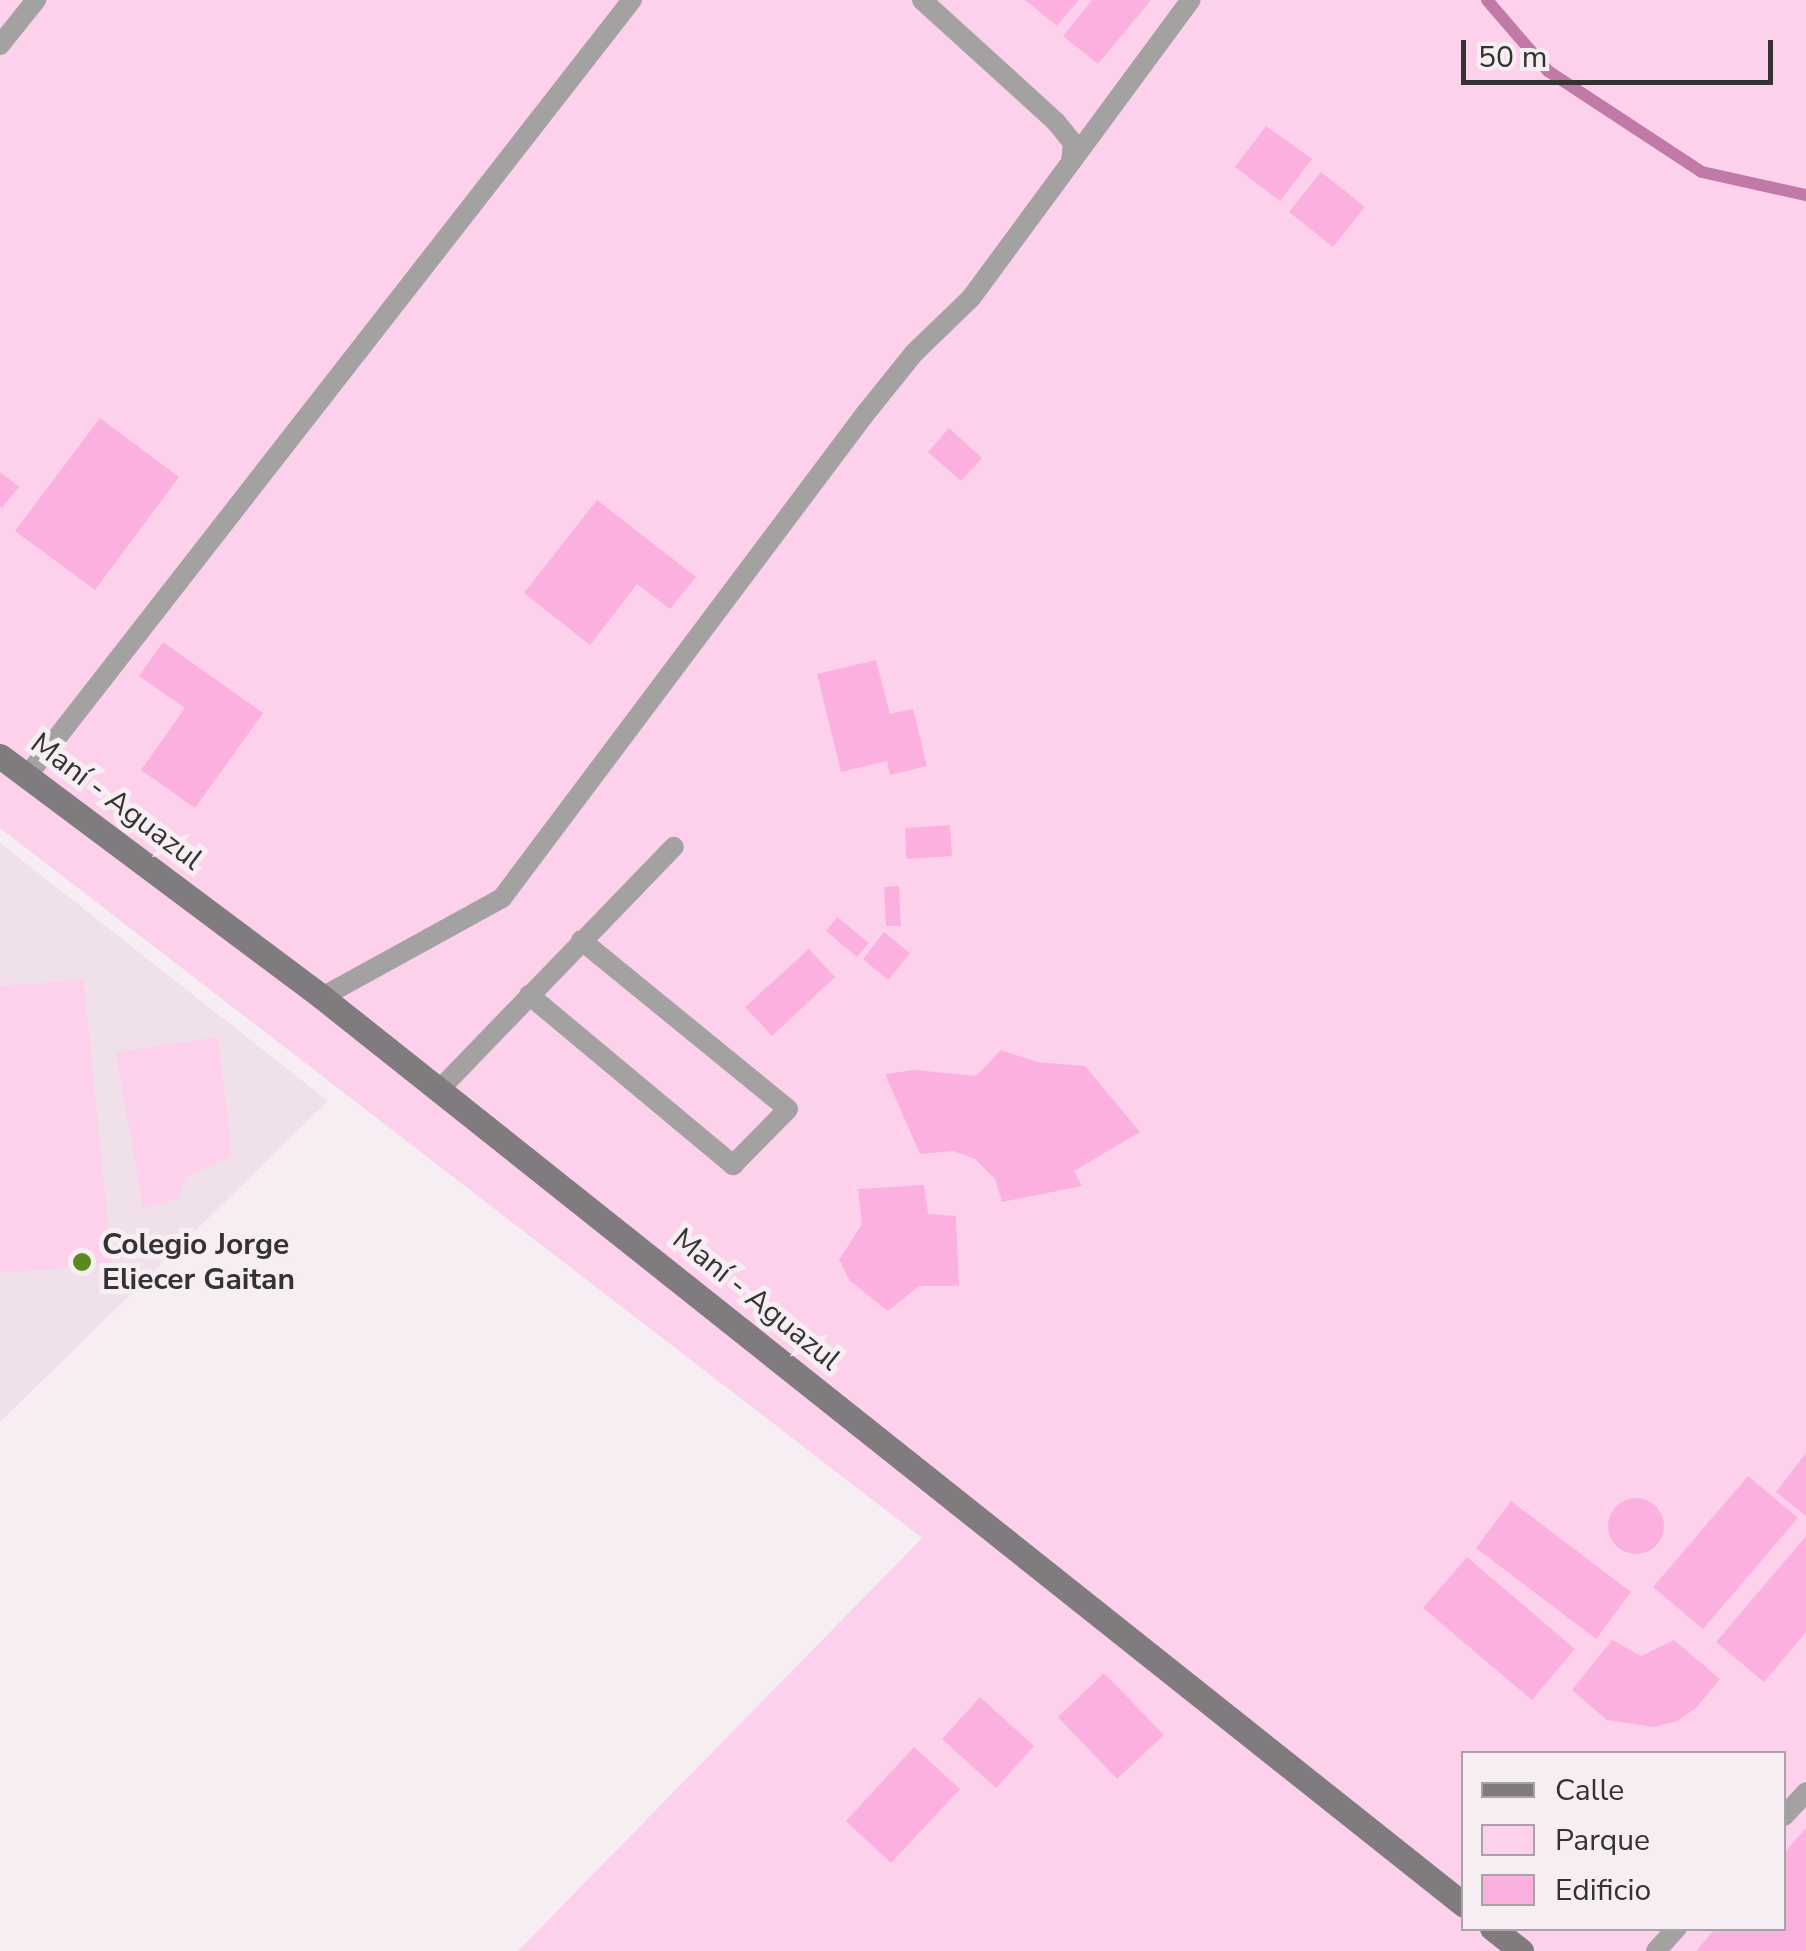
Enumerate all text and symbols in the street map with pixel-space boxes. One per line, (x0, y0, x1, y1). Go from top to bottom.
scale bar (1466, 20, 1778, 82)
text: 50 m (1478, 37, 1547, 78)
street label: Maní - Aguazul (23, 726, 209, 878)
street label: Maní - Aguazul (665, 1221, 847, 1379)
place label: Colegio Jorge Eliecer Gaitan (102, 1227, 295, 1298)
marker: Colegio Jorge Eliecer Gaitan (71, 1251, 93, 1273)
legend (1461, 1751, 1786, 1931)
text: Calle (1555, 1770, 1624, 1811)
text: Parque (1555, 1820, 1650, 1861)
text: Edificio (1555, 1870, 1651, 1911)

